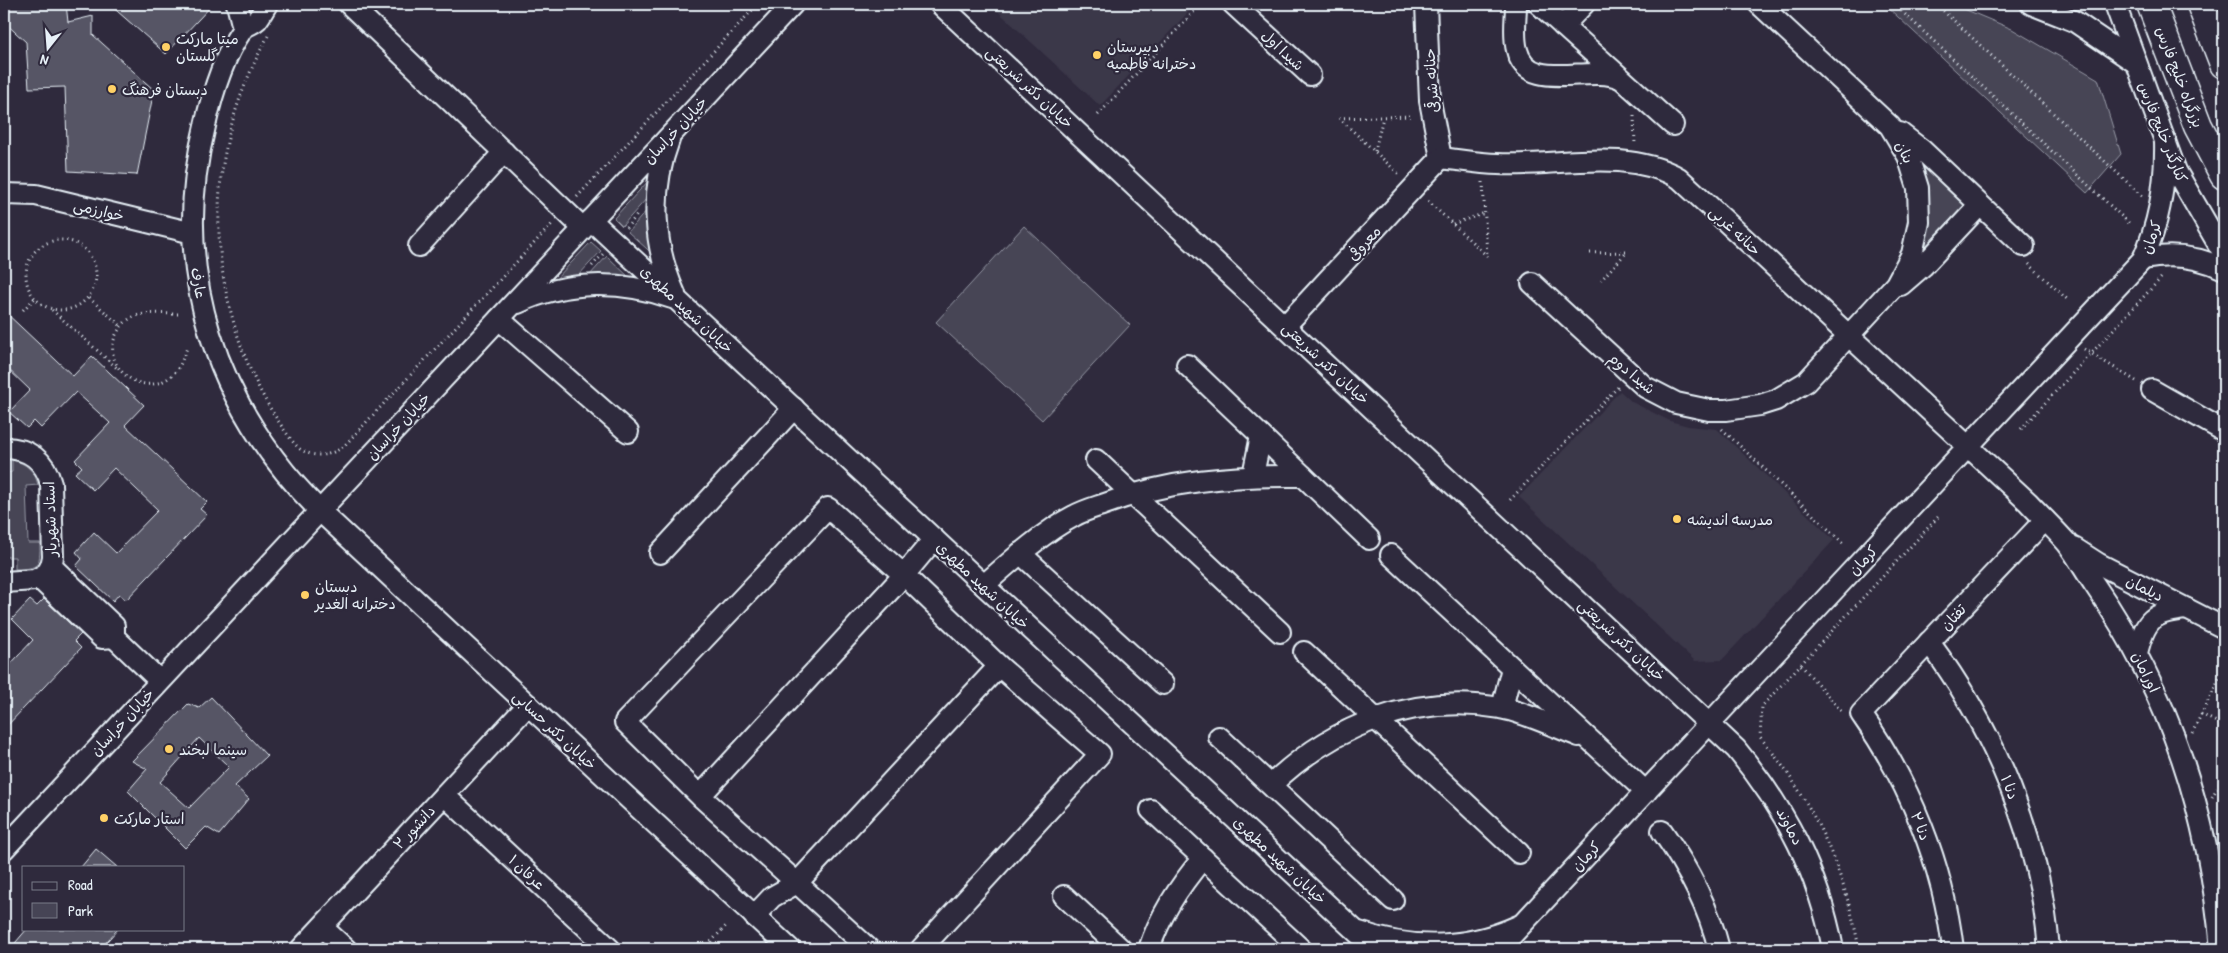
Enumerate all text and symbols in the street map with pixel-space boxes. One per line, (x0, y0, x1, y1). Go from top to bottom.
north arrow (22, 22, 72, 72)
street label: بزرگراه خلیج فارس (2151, 23, 2209, 131)
street label: شیدا اول (1257, 25, 1309, 75)
place label: میتا مارکت گلستان (176, 28, 239, 66)
place label: دبیرستان دخترانه فاطمیه (1107, 36, 1196, 74)
marker: میتا مارکت گلستان (160, 41, 172, 53)
street label: خیابان دکتر شریعتی (982, 41, 1078, 133)
street label: حنانه شرقی (1418, 48, 1444, 113)
marker: دبیرستان دخترانه فاطمیه (1091, 49, 1103, 61)
text: N (37, 51, 50, 71)
place label: دبستان فرهنگ (122, 79, 208, 100)
street label: کنارگذر خلیج فارس (2133, 79, 2193, 185)
marker: دبستان فرهنگ (106, 83, 118, 95)
street label: خیابان خراسان (638, 92, 712, 168)
street label: بنان (1891, 137, 1919, 167)
street label: خوارزمی (72, 194, 126, 226)
street label: حنانه غربی (1705, 201, 1766, 260)
street label: کرمان (2135, 217, 2167, 257)
street label: معروفی (1342, 221, 1386, 265)
street label: خیابان شهید مطهری (636, 260, 738, 358)
street label: عارف (186, 266, 212, 300)
street label: خیابان دکتر شریعتی (1278, 317, 1374, 409)
street label: شیدا دوم (1603, 347, 1660, 400)
street label: خیابان خراسان (361, 388, 435, 464)
street label: استاد شهریار (38, 481, 62, 558)
place label: مدرسه اندیشه (1687, 509, 1773, 530)
marker: مدرسه اندیشه (1671, 513, 1683, 525)
street label: خیابان شهید مطهری (932, 536, 1034, 634)
street label: کرمان (1844, 540, 1882, 580)
street label: دیلمان (2123, 570, 2167, 606)
place label: دبستان دخترانه الغدیر (313, 576, 396, 614)
marker: دبستان دخترانه الغدیر (299, 589, 311, 601)
street label: خیابان دکتر شریعتی (1574, 594, 1670, 686)
street label: تفتان (1935, 599, 1971, 635)
street label: اورامان (2127, 648, 2165, 696)
street label: خیابان خراسان (85, 684, 159, 760)
street label: خیابان دکتر حسابی (508, 686, 602, 774)
place label: سینما لبخند (179, 739, 247, 760)
marker: سینما لبخند (163, 743, 175, 755)
street label: دنا ۱ (1996, 772, 2024, 802)
street label: دانشور ۲ (388, 800, 440, 854)
street label: دماوند (1771, 803, 1809, 849)
place label: استار مارکت (114, 808, 185, 829)
street label: دنا ۲ (1906, 809, 1936, 843)
street label: خیابان شهید مطهری (1229, 811, 1331, 909)
marker: استار مارکت (98, 812, 110, 824)
street label: کرمان (1567, 836, 1605, 876)
street label: عرفان ۱ (504, 850, 550, 894)
legend (22, 866, 185, 930)
text: Road (68, 874, 93, 895)
text: Park (68, 900, 93, 921)

